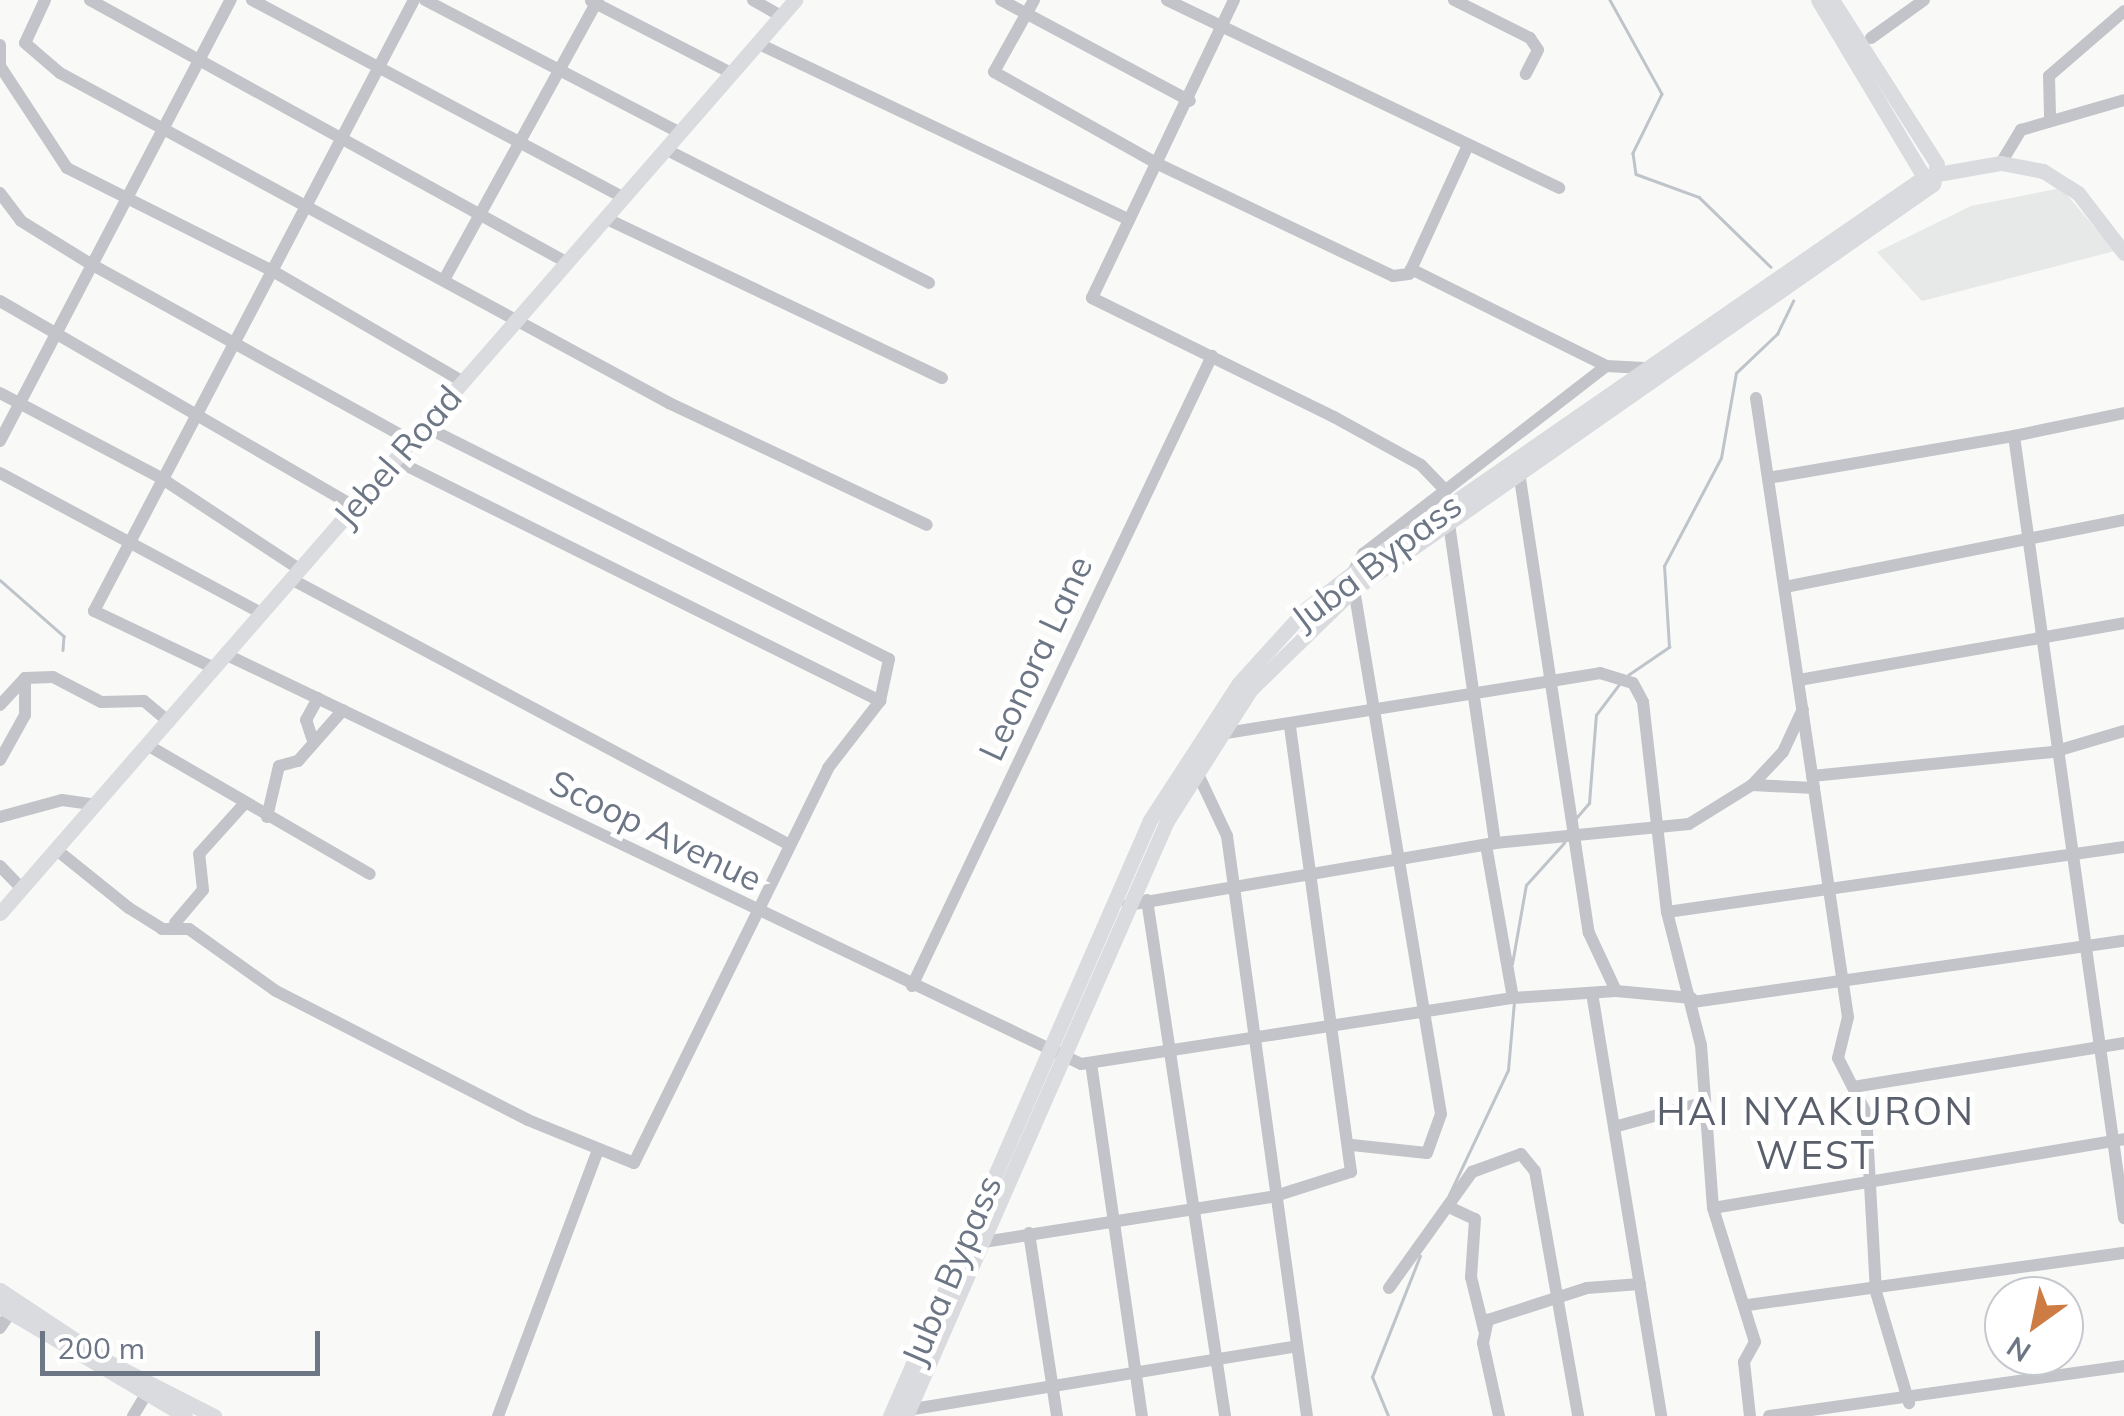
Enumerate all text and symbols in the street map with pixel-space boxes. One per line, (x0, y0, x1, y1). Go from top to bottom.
street label: Jebel Road (324, 377, 470, 535)
street label: Juba Bypass (1283, 483, 1469, 639)
street label: Leonora Lane (969, 549, 1101, 767)
street label: Scoop Avenue (543, 761, 769, 899)
district label: HAI NYAKURON WEST (1657, 1089, 1975, 1178)
street label: Juba Bypass (892, 1169, 1010, 1371)
north arrow (1984, 1276, 2084, 1376)
scale bar (45, 1311, 325, 1373)
text: 200 m (57, 1329, 145, 1367)
text: N (2000, 1329, 2037, 1370)

